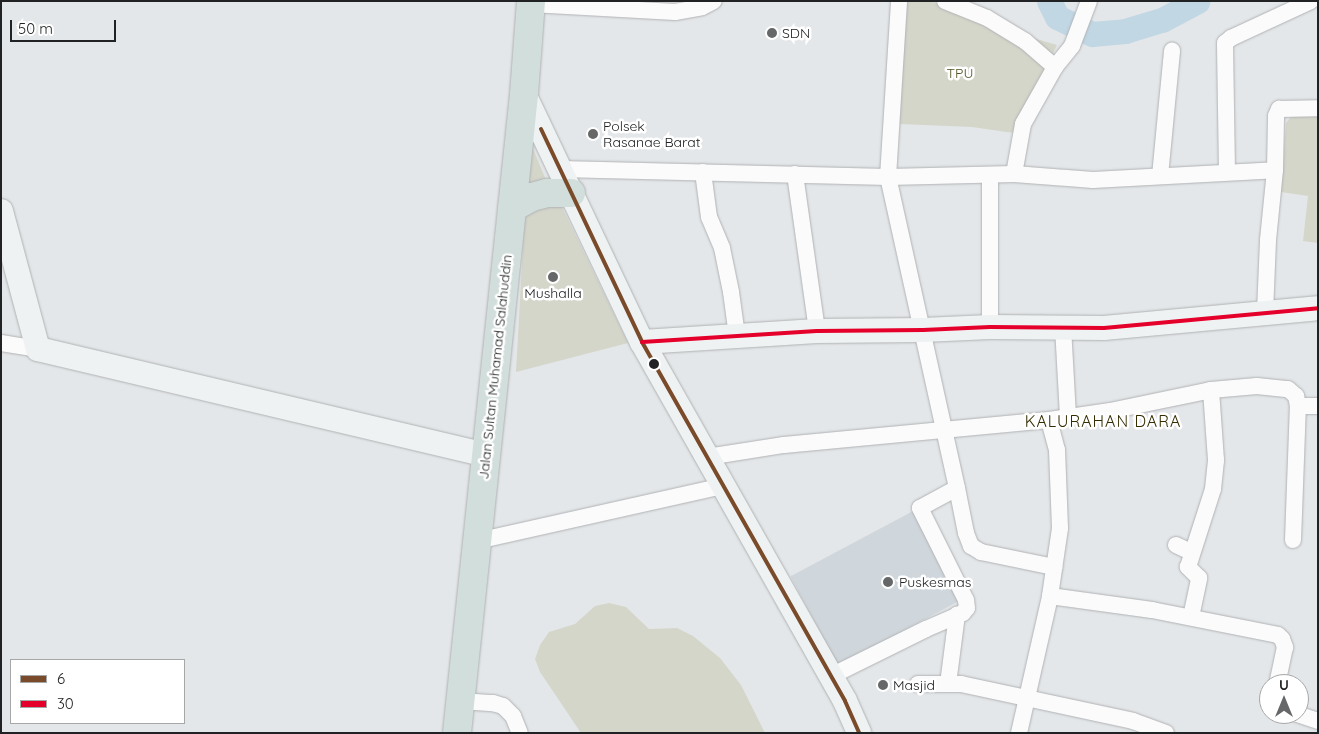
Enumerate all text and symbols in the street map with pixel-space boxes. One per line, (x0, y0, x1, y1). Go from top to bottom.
scale bar (12, 10, 119, 42)
text: 50 m (18, 19, 53, 38)
place label: SDN (782, 25, 810, 41)
marker: SDN (766, 27, 778, 39)
park label: TPU (947, 65, 973, 81)
place label: Polsek Rasanae Barat (603, 118, 700, 150)
marker: Polsek Rasanae Barat (587, 128, 599, 140)
street label: Jalan Sultan Muhamad Salahuddin (475, 254, 515, 480)
marker: Mushalla (547, 271, 559, 283)
place label: Mushalla (524, 285, 582, 301)
unlabelled marker (649, 359, 659, 369)
district label: KALURAHAN DARA (1023, 411, 1183, 431)
place label: Puskesmas (899, 574, 971, 590)
marker: Puskesmas (881, 575, 895, 589)
legend (10, 659, 185, 724)
text: 6 (57, 669, 65, 688)
north arrow (1259, 674, 1309, 724)
text: U (1279, 676, 1289, 694)
place label: Masjid (893, 677, 935, 693)
marker: Masjid (877, 679, 889, 691)
text: 30 (57, 694, 74, 713)

